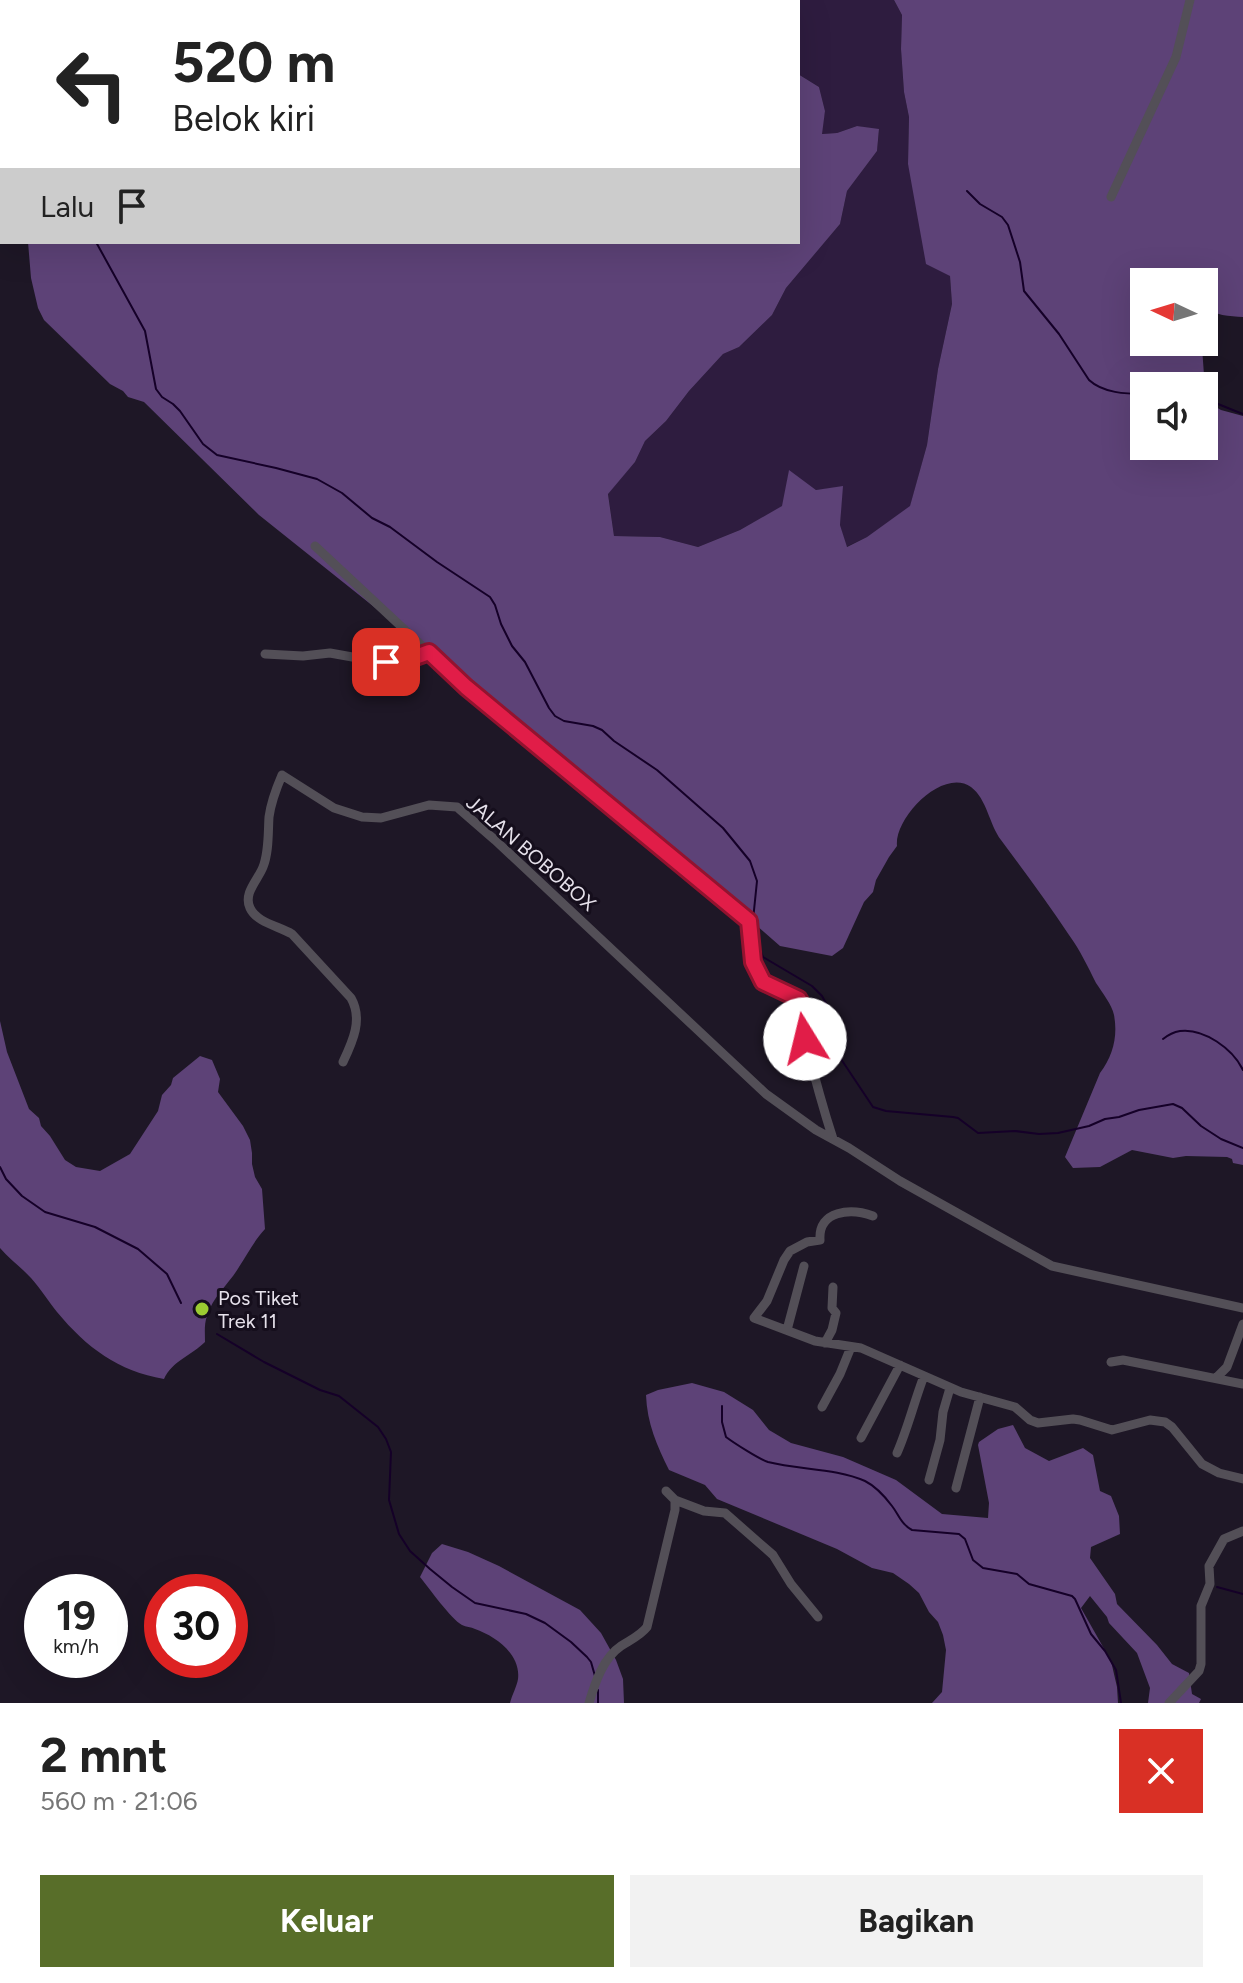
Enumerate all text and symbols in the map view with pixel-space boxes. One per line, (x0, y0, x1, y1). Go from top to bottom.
text: 520 m (172, 29, 335, 96)
icon: left (40, 32, 144, 136)
text: Belok kiri (172, 97, 315, 140)
icon: arrive (110, 184, 154, 228)
text: Lalu (40, 188, 94, 225)
north arrow (1130, 268, 1218, 356)
map controls (1130, 268, 1218, 460)
button: sound (1130, 372, 1218, 460)
pin (352, 628, 420, 696)
icon: arrive (364, 640, 408, 684)
street label: JALAN BOBOBOX (461, 790, 601, 916)
position arrow (763, 997, 847, 1081)
place label: Pos Tiket Trek 11 (218, 1286, 299, 1333)
marker: Pos Tiket Trek 11 (193, 1300, 211, 1318)
speed limit sign: 30 (144, 1574, 248, 1678)
text: 19 (56, 1592, 96, 1640)
text: km/h (53, 1634, 99, 1658)
text: 2 mnt (40, 1726, 168, 1784)
button: close (1119, 1729, 1203, 1813)
text: 560 m · 21:06 (40, 1785, 198, 1817)
button: Keluar (40, 1875, 614, 1967)
button: Bagikan (630, 1875, 1203, 1967)

